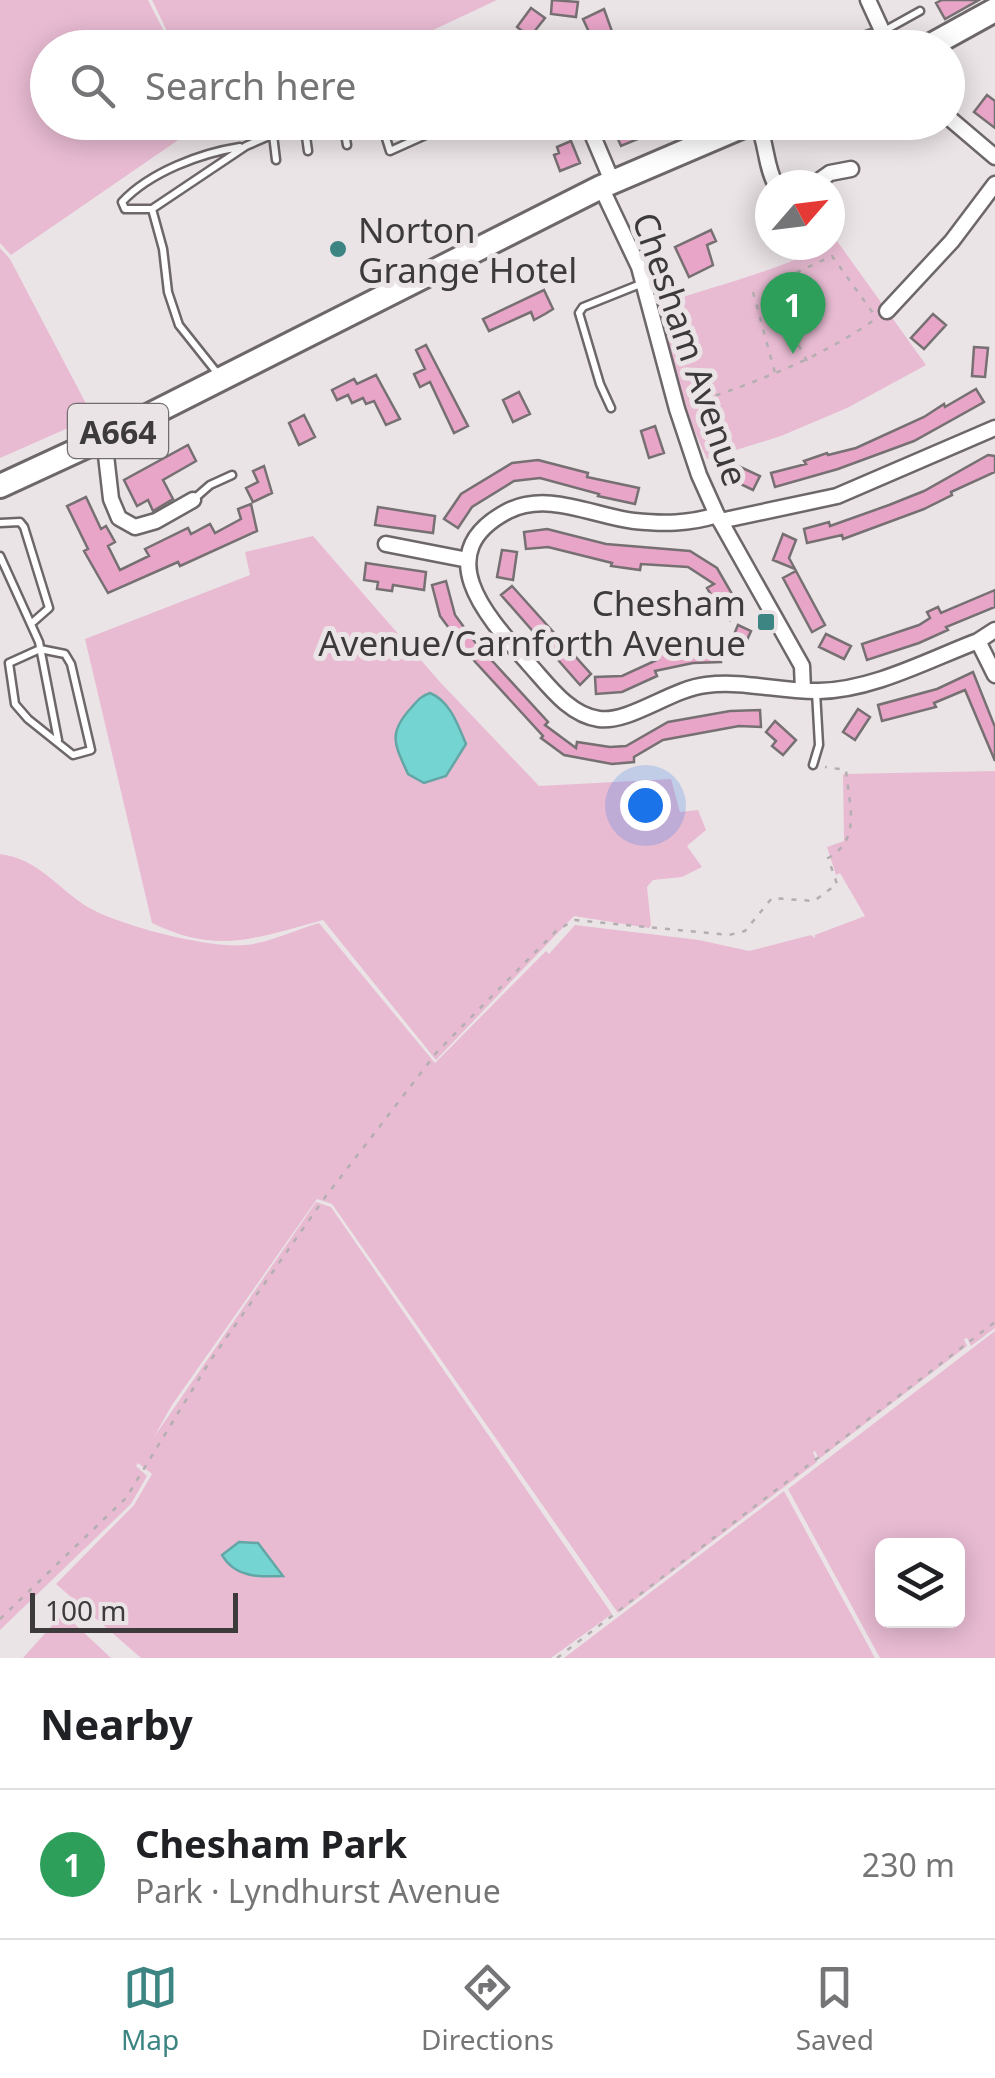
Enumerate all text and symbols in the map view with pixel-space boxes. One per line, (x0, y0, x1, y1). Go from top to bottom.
search box (30, 30, 965, 140)
icon: search (65, 58, 120, 113)
text: Search here (145, 59, 356, 111)
north arrow (755, 170, 845, 260)
place label: Norton Grange Hotel (358, 206, 577, 293)
street label: Chesham Avenue (622, 206, 760, 492)
marker: Norton Grange Hotel (327, 238, 349, 260)
pin: 1 (760, 272, 826, 354)
road number: A664 (68, 404, 168, 458)
place label: Chesham Avenue/Carnforth Avenue (318, 579, 746, 666)
marker: Chesham Avenue/Carnforth Avenue (755, 611, 777, 633)
your location (620, 780, 671, 831)
map controls (875, 1538, 965, 1628)
button: layers (875, 1538, 965, 1628)
scale bar (30, 1588, 238, 1632)
text: 100 m (45, 1591, 127, 1629)
text: Nearby (40, 1695, 193, 1752)
text: Chesham Park (135, 1817, 407, 1869)
text: 1 (63, 1843, 82, 1886)
text: 230 m (862, 1843, 955, 1886)
text: Park · Lyndhurst Avenue (135, 1869, 501, 1912)
tab: Map (121, 1960, 179, 2058)
tab: Directions (421, 1960, 554, 2058)
tab: Saved (796, 1960, 874, 2058)

